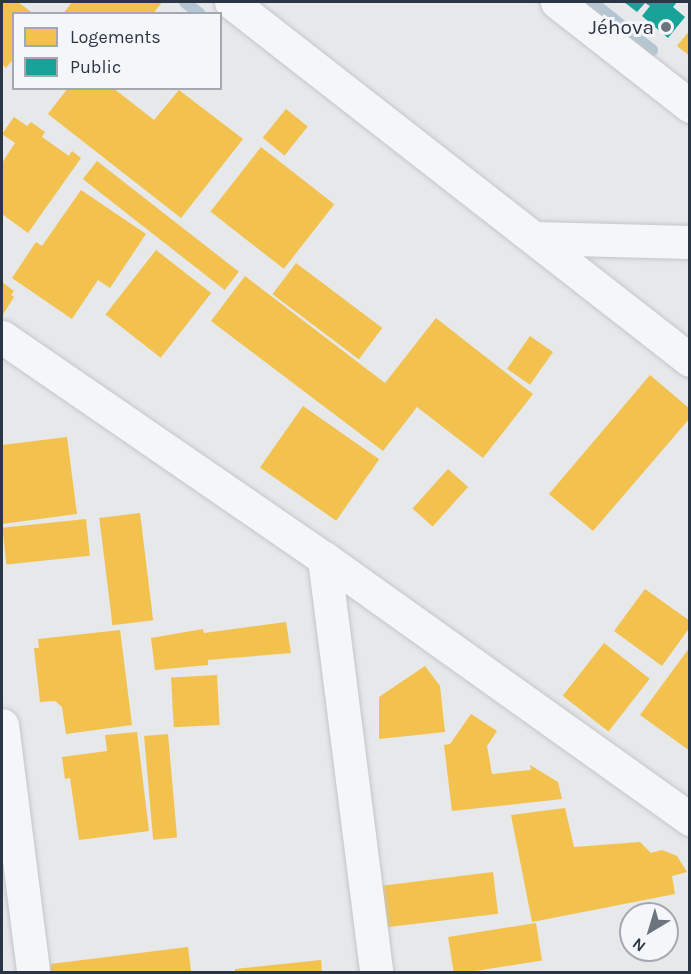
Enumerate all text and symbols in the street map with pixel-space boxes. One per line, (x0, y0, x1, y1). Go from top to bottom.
legend (12, 12, 222, 90)
place label: Jéhova (588, 14, 654, 40)
marker: Jéhova (659, 20, 673, 34)
text: Logements (70, 26, 161, 48)
text: Public (70, 56, 121, 78)
north arrow (619, 902, 679, 962)
text: N (628, 934, 649, 956)

